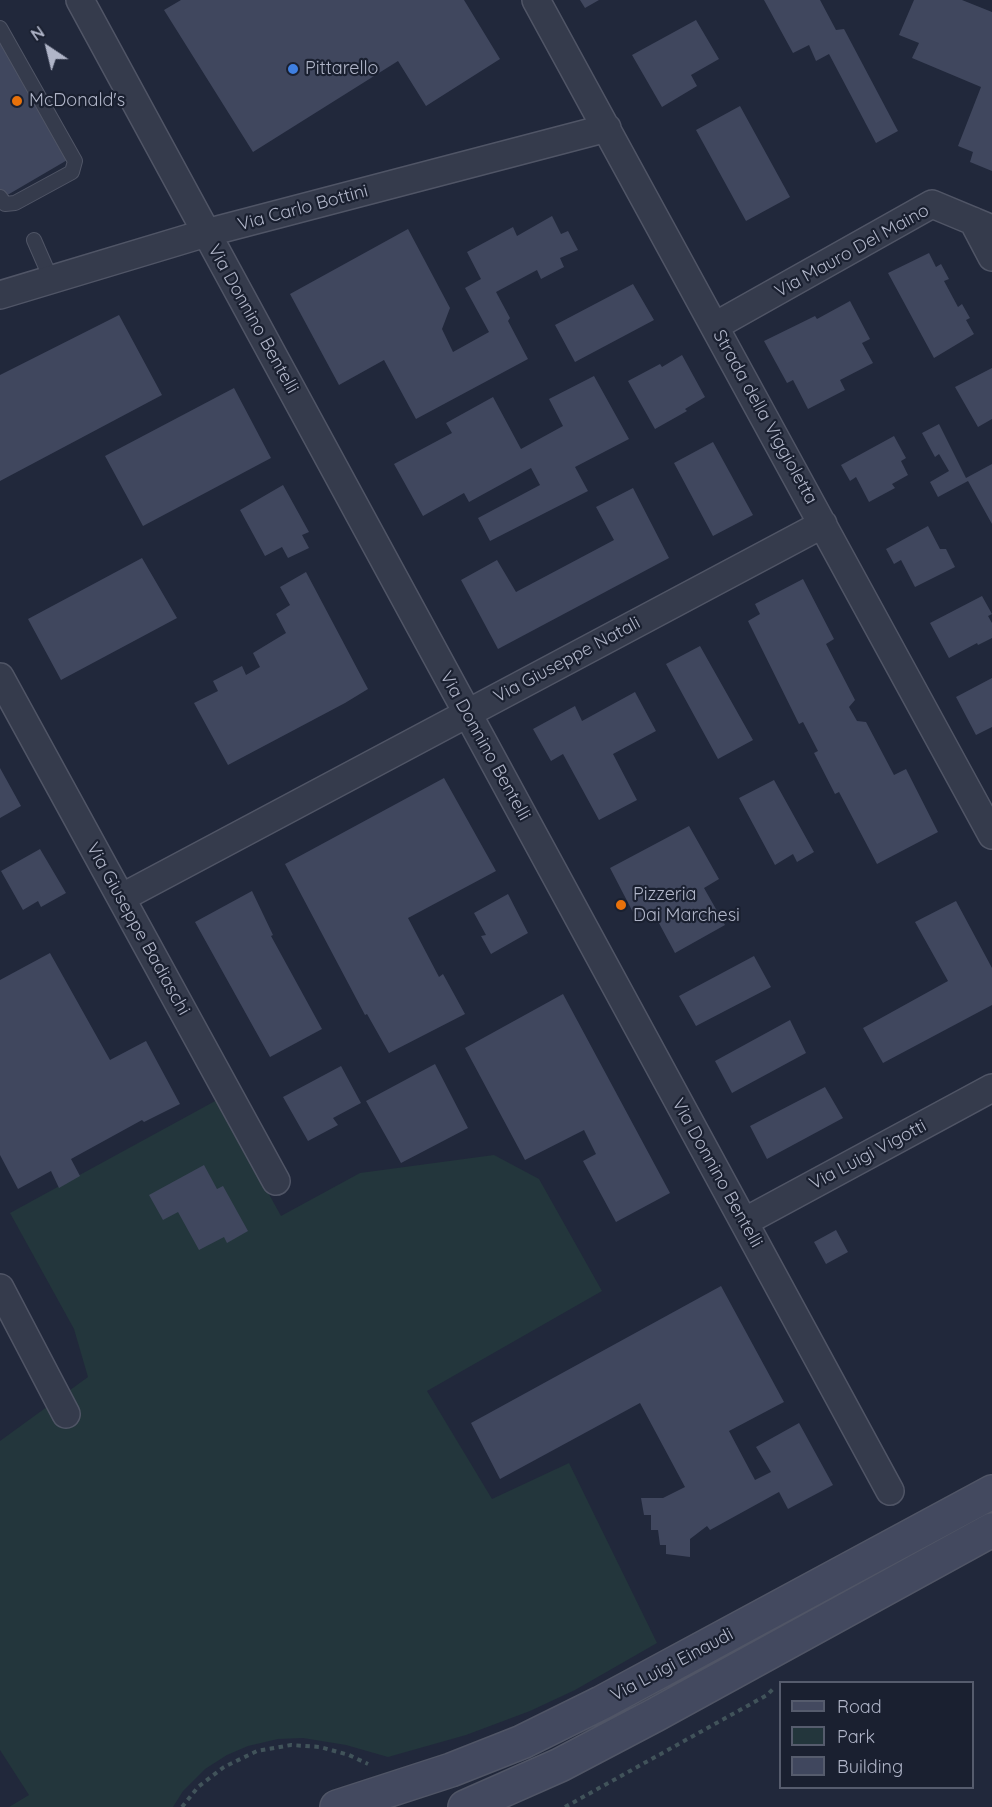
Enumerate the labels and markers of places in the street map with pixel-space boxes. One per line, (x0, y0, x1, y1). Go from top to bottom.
place label: Pittarello (305, 58, 378, 80)
marker: Pittarello (286, 62, 300, 76)
place label: McDonald's (29, 90, 125, 112)
marker: McDonald's (10, 94, 24, 108)
place label: Pizzeria Dai Marchesi (633, 884, 740, 926)
marker: Pizzeria Dai Marchesi (614, 898, 628, 912)

